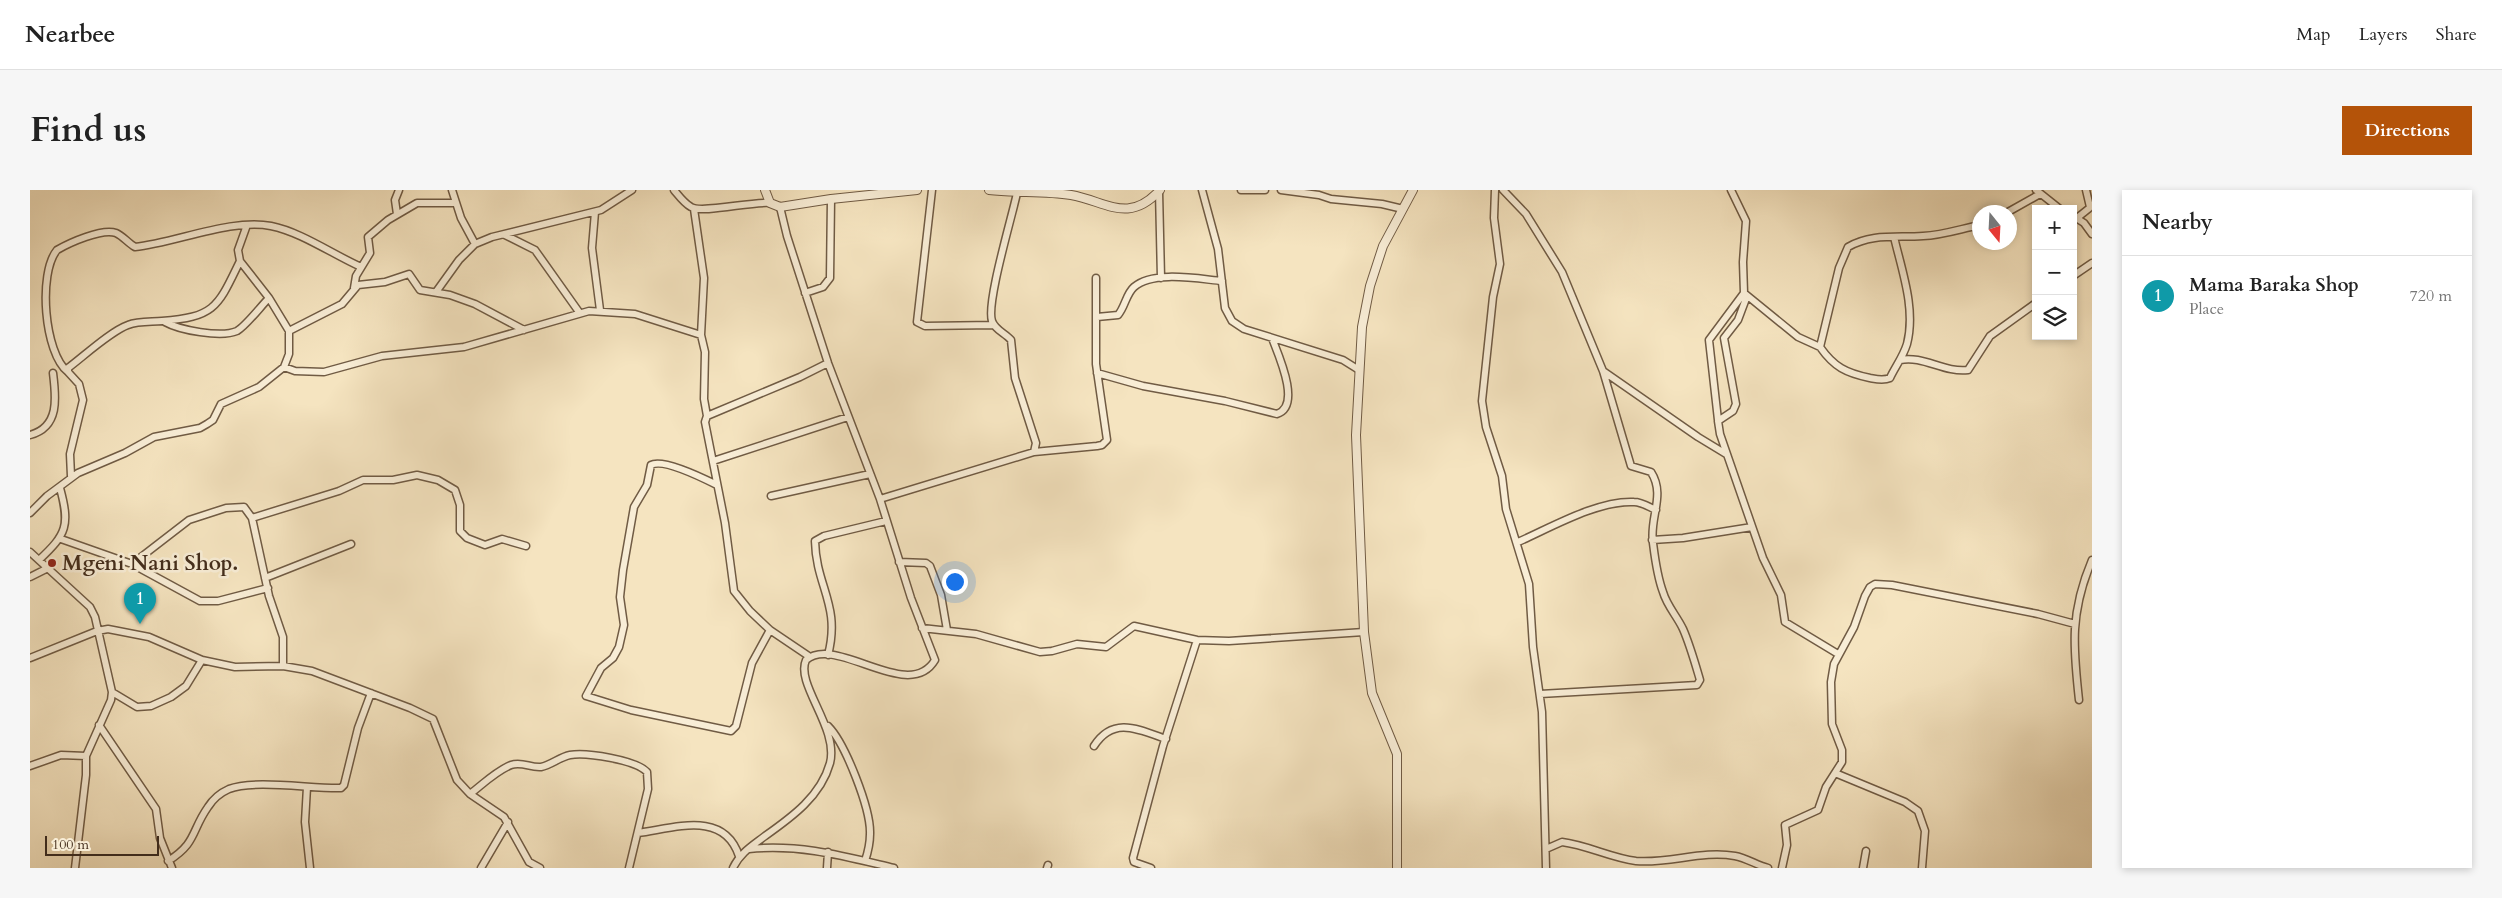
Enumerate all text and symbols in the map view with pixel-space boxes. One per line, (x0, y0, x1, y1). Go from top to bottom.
text: Nearbee (25, 18, 115, 51)
text: Map (2296, 22, 2331, 47)
text: Layers (2359, 22, 2408, 47)
text: Share (2436, 22, 2477, 47)
text: Find us (30, 106, 146, 154)
button: Directions (2342, 106, 2472, 155)
north arrow (1972, 205, 2017, 250)
map controls (2032, 205, 2077, 340)
button: + (2032, 205, 2077, 250)
text: Nearby (2142, 208, 2213, 237)
button: − (2032, 250, 2077, 295)
text: Mama Baraka Shop (2189, 272, 2359, 298)
text: 1 (2154, 285, 2162, 307)
text: 720 m (2410, 285, 2452, 307)
button: layers (2032, 295, 2077, 340)
text: Place (2189, 298, 2224, 320)
place label: Mgeni Nani Shop. (62, 549, 238, 578)
marker: Mgeni Nani Shop. (46, 557, 58, 569)
your location (942, 569, 968, 595)
pin: 1 (124, 583, 156, 624)
scale bar (45, 833, 159, 856)
text: 100 m (52, 835, 89, 854)

